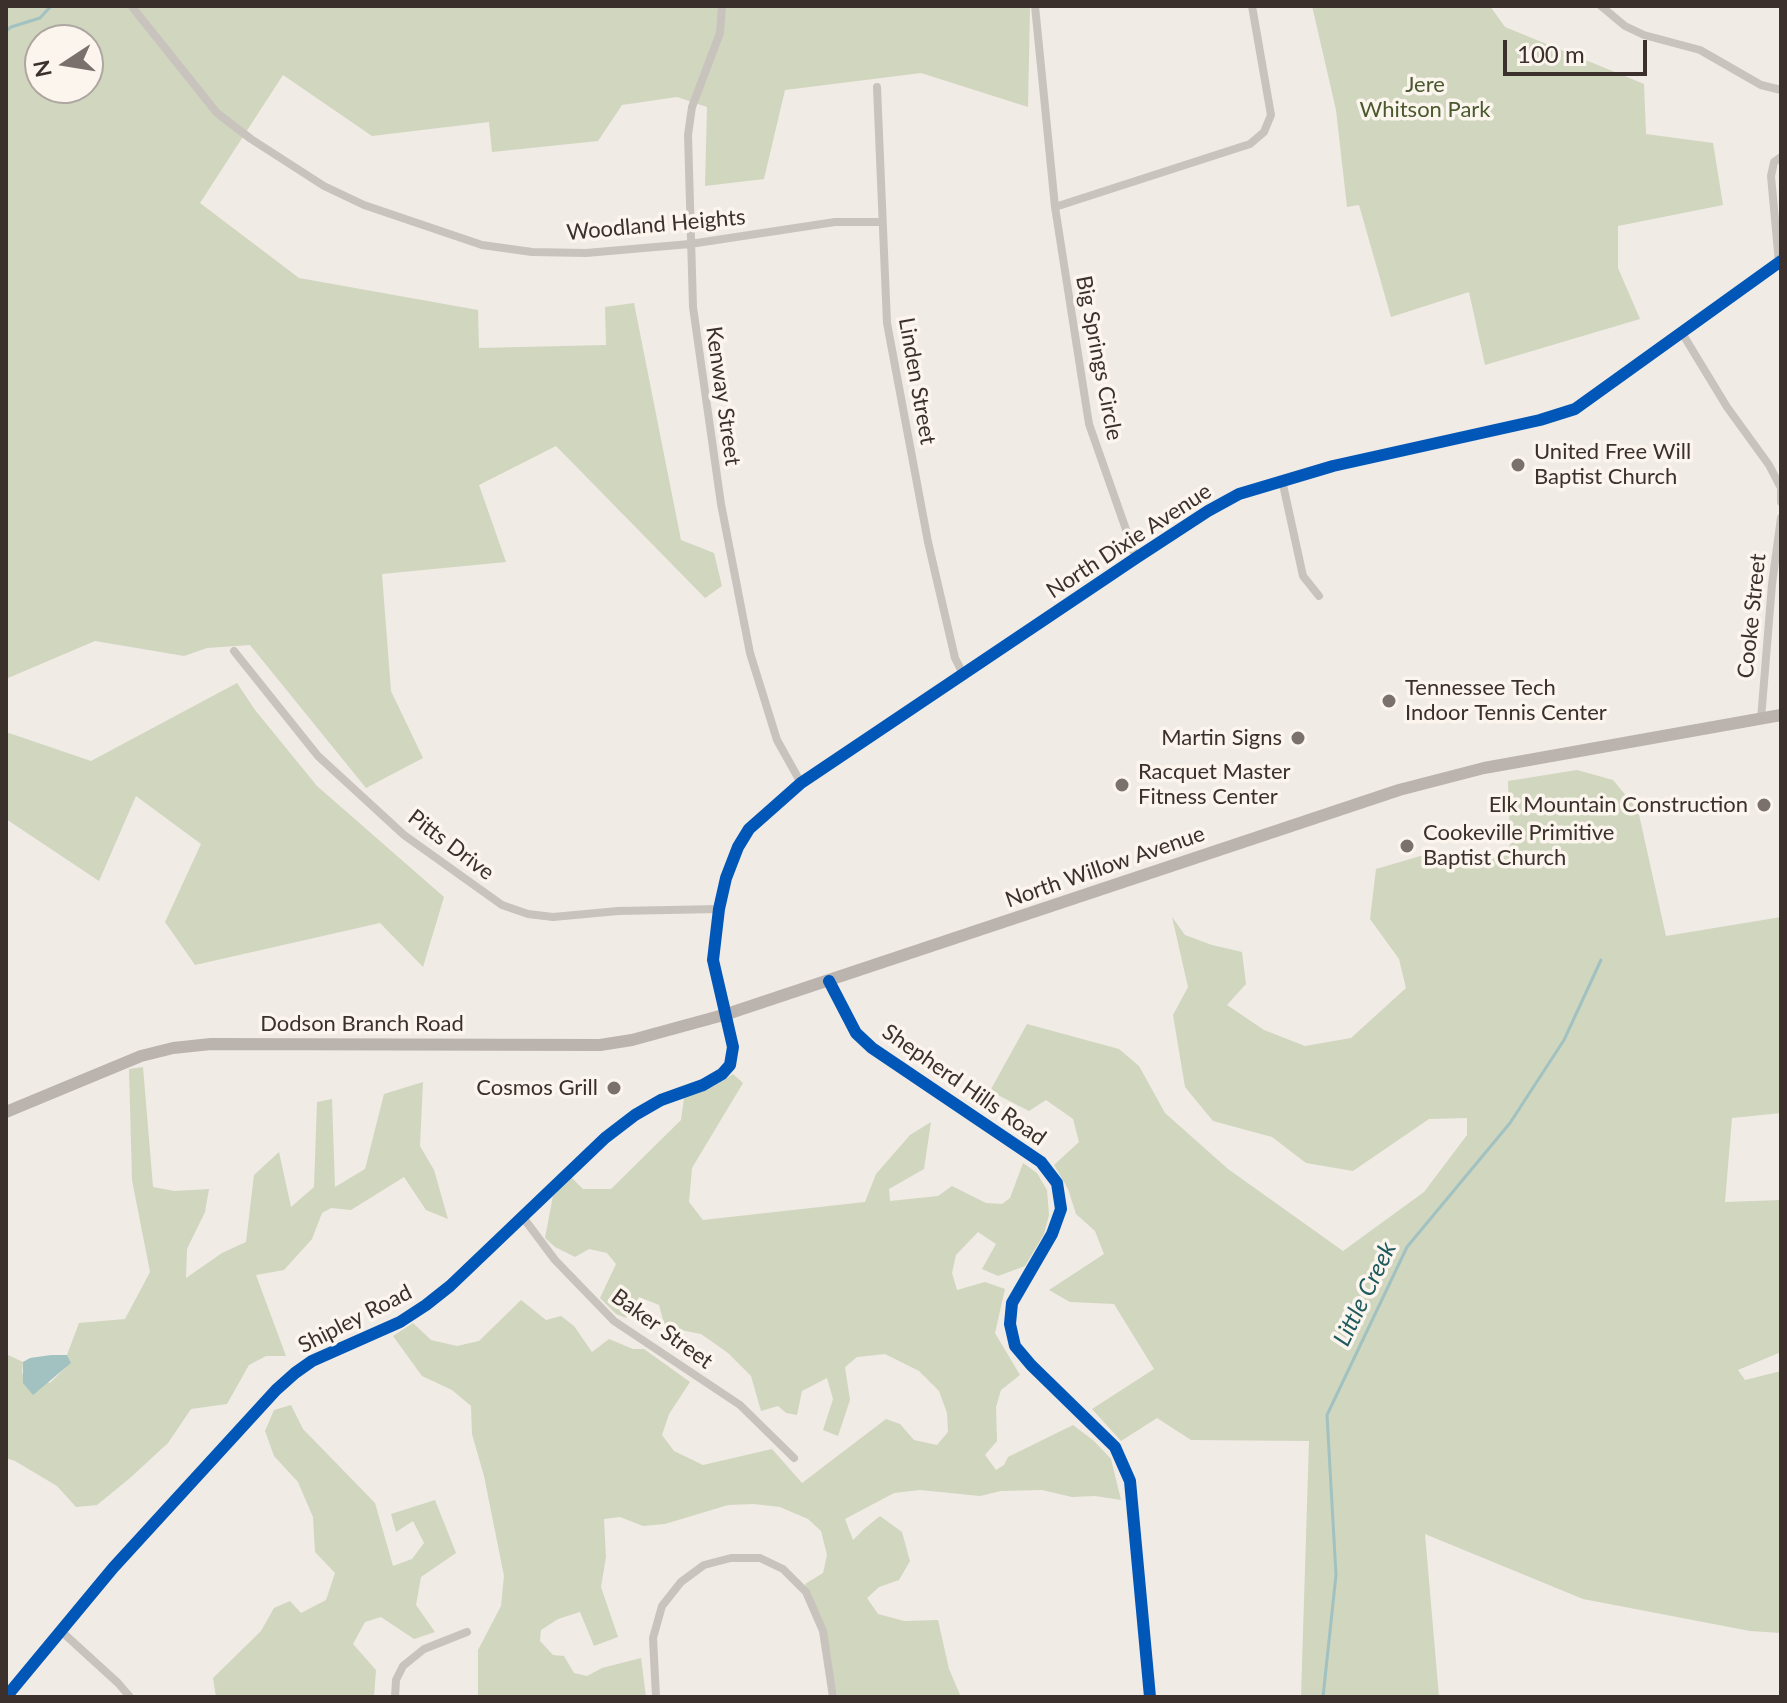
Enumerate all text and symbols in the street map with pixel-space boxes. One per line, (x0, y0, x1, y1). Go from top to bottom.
north arrow (24, 24, 104, 104)
scale bar (1507, 24, 1651, 74)
text: 100 m (1517, 39, 1585, 68)
text: N (27, 58, 57, 80)
park label: Jere Whitson Park (1360, 72, 1490, 124)
street label: Woodland Heights (565, 204, 747, 246)
street label: Big Springs Circle (1070, 273, 1128, 443)
street label: Linden Street (893, 315, 941, 447)
street label: Kenway Street (700, 325, 746, 467)
place label: United Free Will Baptist Church (1534, 439, 1691, 490)
marker: United Free Will Baptist Church (1509, 456, 1527, 474)
street label: North Dixie Avenue (1042, 478, 1216, 604)
street label: Cooke Street (1732, 552, 1772, 680)
place label: Tennessee Tech Indoor Tennis Center (1405, 675, 1607, 726)
marker: Tennessee Tech Indoor Tennis Center (1380, 692, 1398, 710)
place label: Martin Signs (1161, 725, 1282, 751)
marker: Martin Signs (1289, 729, 1307, 747)
place label: Racquet Master Fitness Center (1138, 759, 1291, 810)
marker: Racquet Master Fitness Center (1113, 776, 1131, 794)
place label: Elk Mountain Construction (1489, 792, 1748, 818)
marker: Elk Mountain Construction (1755, 796, 1773, 814)
street label: Pitts Drive (403, 804, 499, 886)
street label: North Willow Avenue (1002, 820, 1208, 914)
place label: Cookeville Primitive Baptist Church (1423, 820, 1614, 872)
marker: Cookeville Primitive Baptist Church (1398, 837, 1416, 855)
street label: Dodson Branch Road (260, 1011, 464, 1037)
street label: Shepherd Hills Road (877, 1019, 1051, 1151)
place label: Cosmos Grill (476, 1075, 598, 1101)
marker: Cosmos Grill (605, 1079, 623, 1097)
water label: Little Creek (1328, 1237, 1402, 1351)
street label: Shipley Road (294, 1279, 416, 1359)
street label: Baker Street (606, 1283, 718, 1375)

